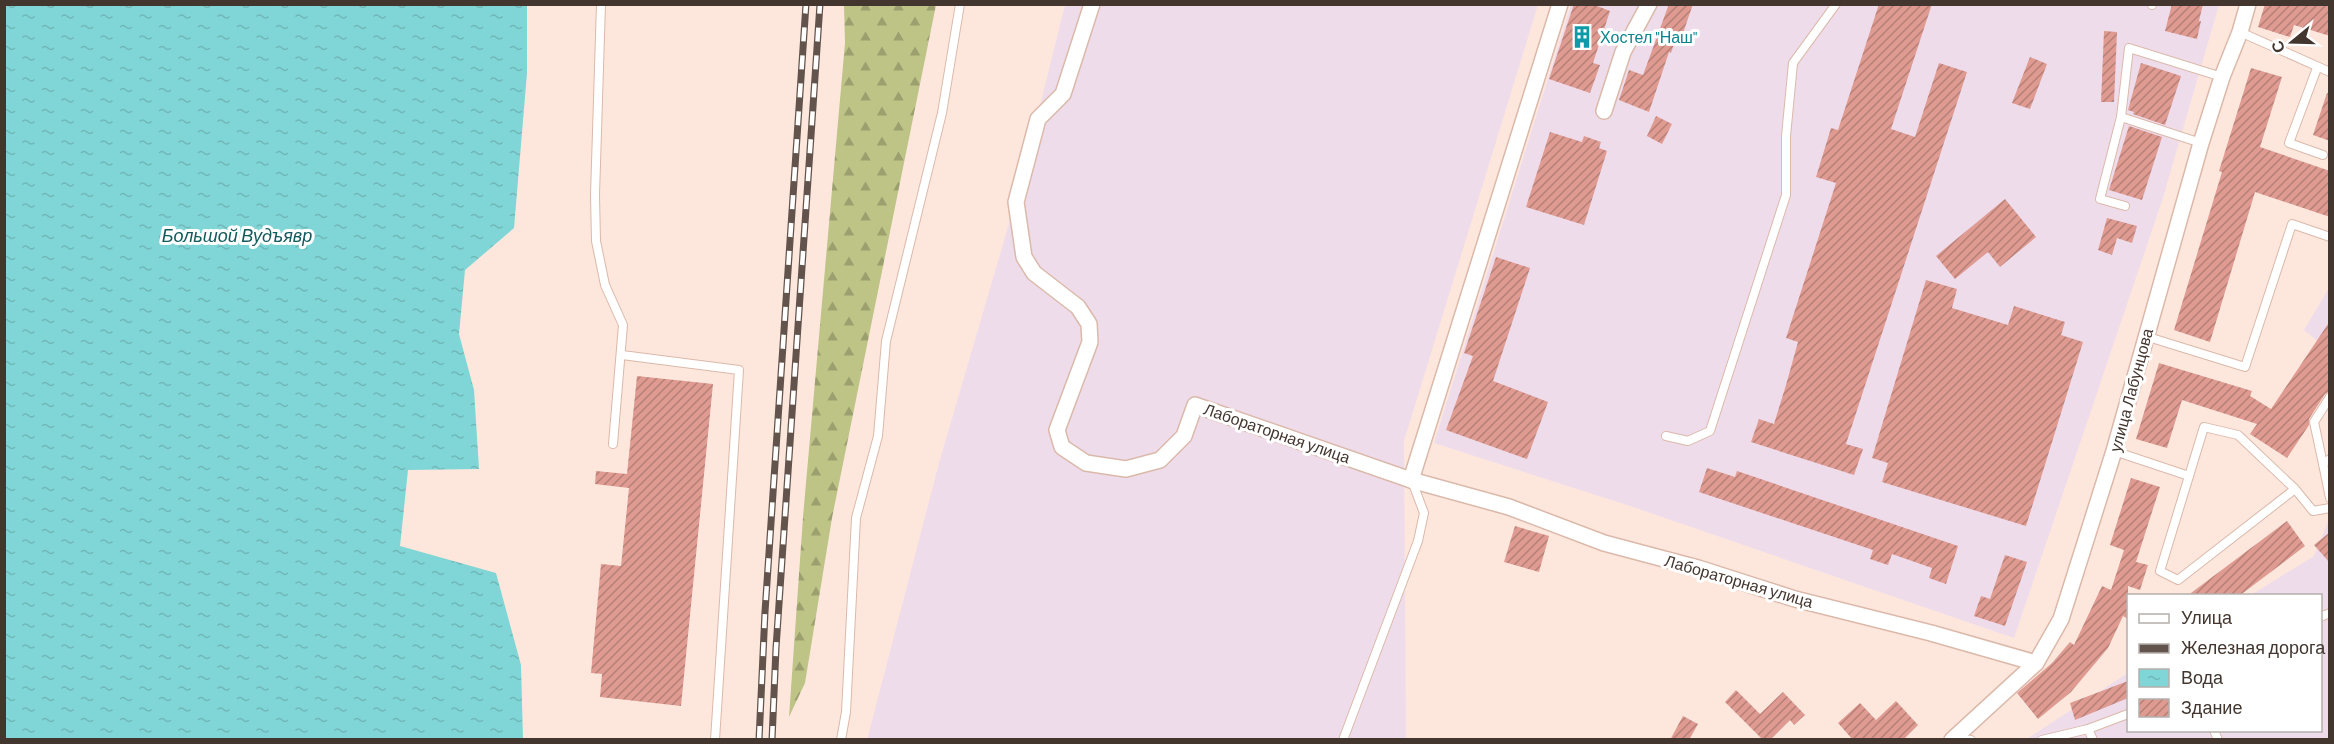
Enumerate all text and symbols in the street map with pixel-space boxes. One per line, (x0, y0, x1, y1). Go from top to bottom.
north arrow (2262, 12, 2322, 72)
building icon: Хостел "Наш" (1569, 24, 1595, 50)
place label: Хостел "Наш" (1600, 27, 1697, 46)
text: С (2266, 38, 2288, 56)
water label: Большой Вудъявр (162, 224, 312, 246)
street label: улица Лабунцова (2105, 326, 2156, 454)
street label: Лабораторная улица (1202, 399, 1353, 467)
street label: Лабораторная улица (1663, 550, 1816, 611)
legend (2127, 594, 2322, 732)
text: Улица (2181, 606, 2233, 628)
text: Железная дорога (2181, 636, 2326, 658)
text: Вода (2181, 666, 2224, 688)
text: Здание (2181, 696, 2242, 718)

